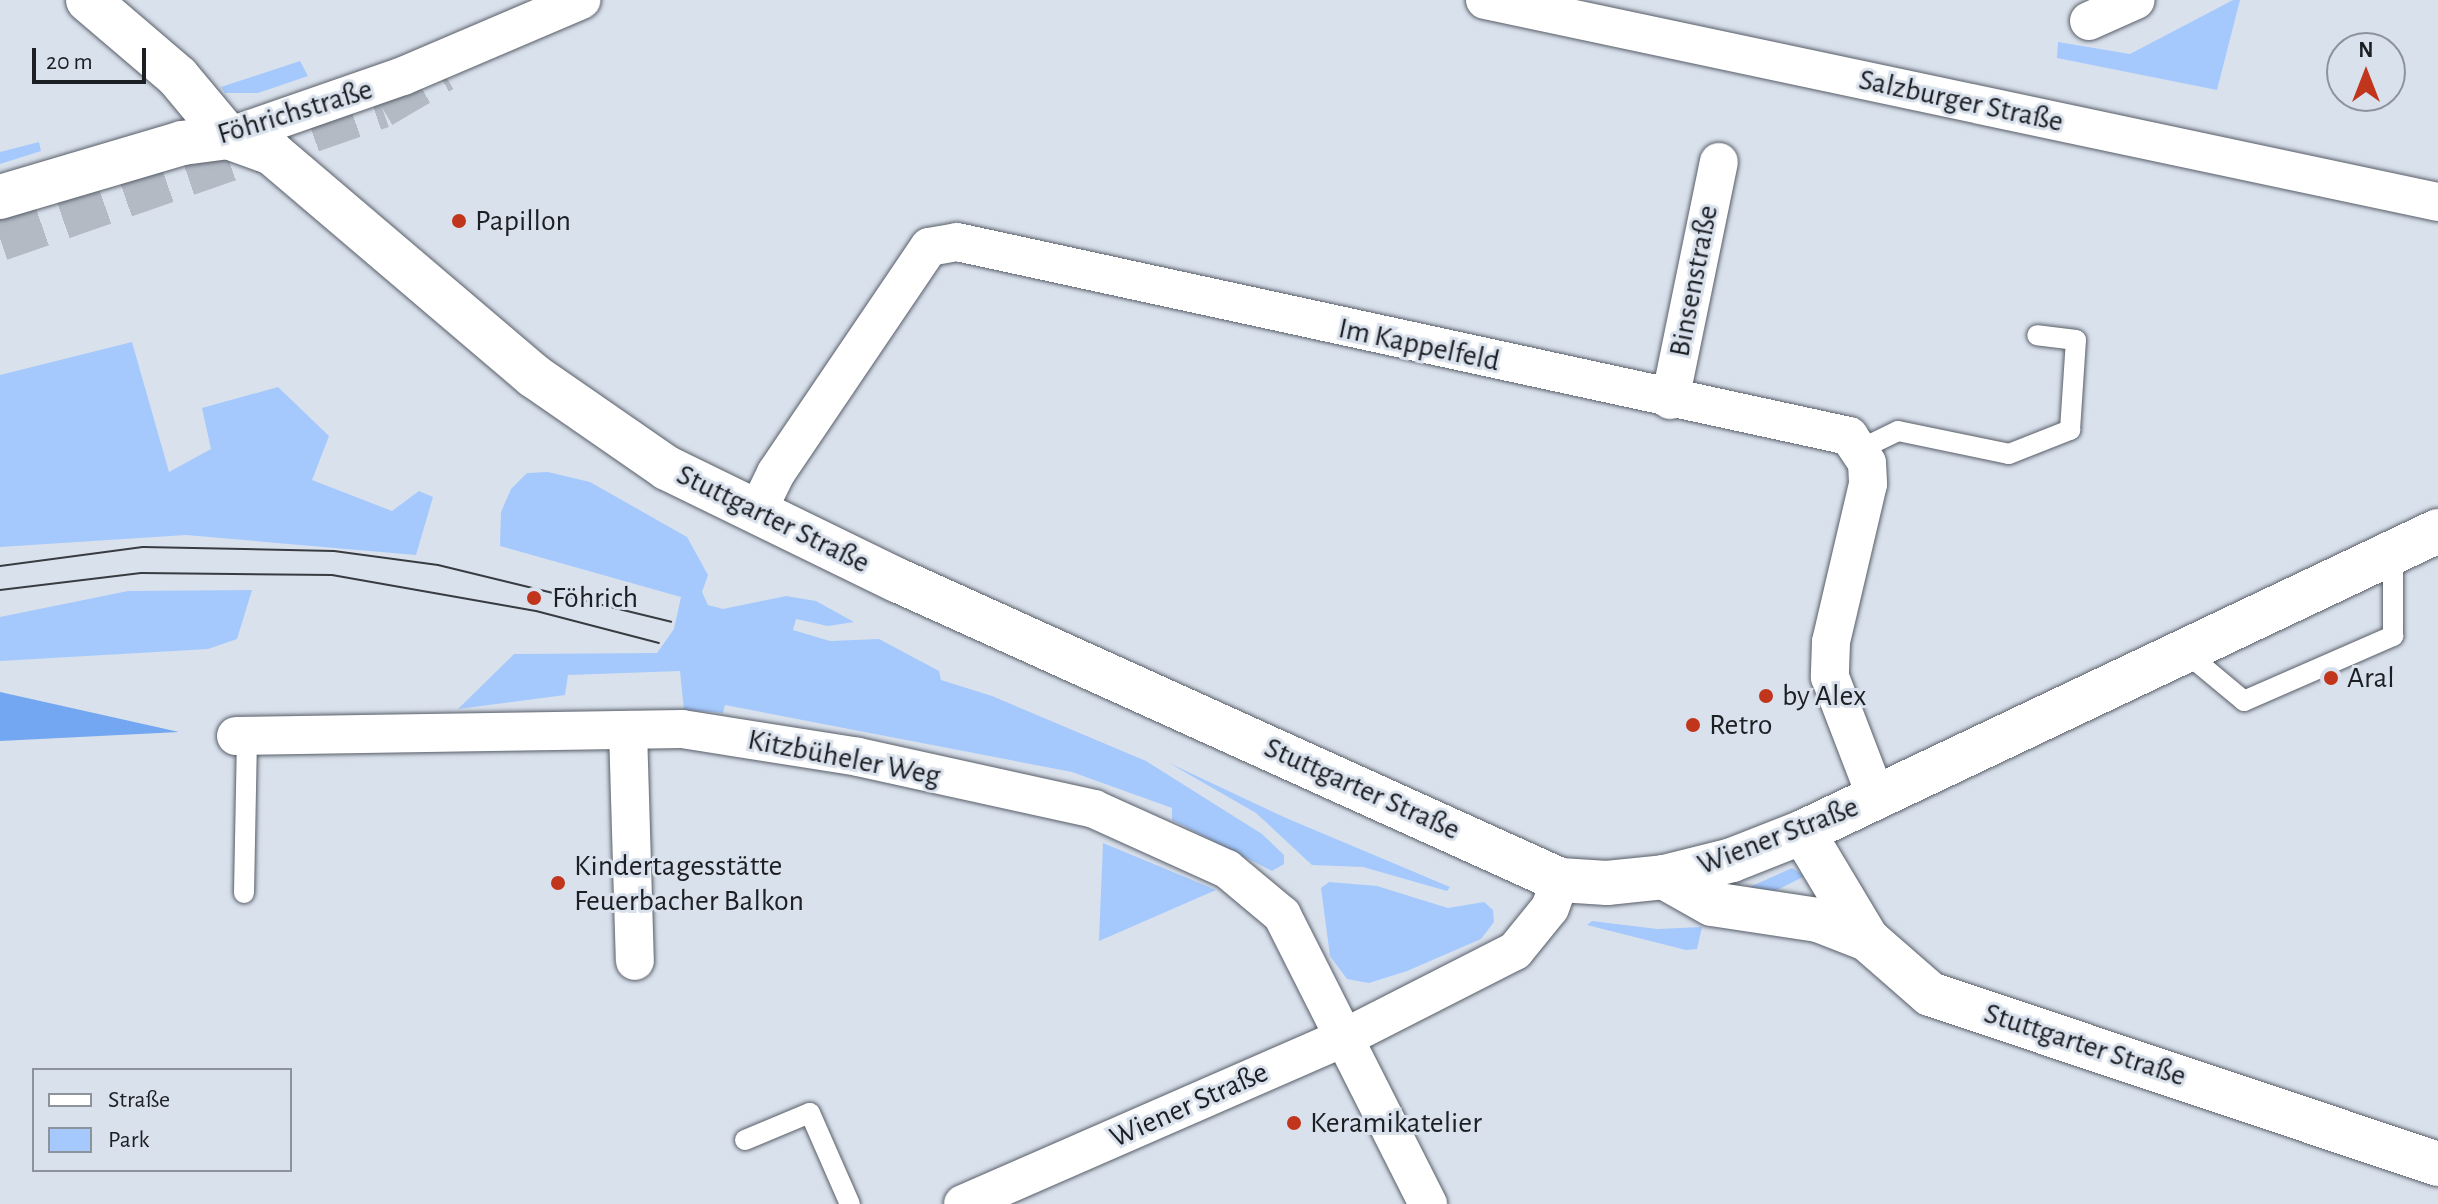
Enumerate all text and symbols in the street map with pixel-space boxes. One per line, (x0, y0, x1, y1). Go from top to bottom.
scale bar (36, 32, 150, 82)
north arrow (2326, 32, 2406, 112)
text: N (2358, 39, 2374, 61)
text: 20 m (46, 50, 93, 74)
street label: Salzburger Straße (1856, 62, 2066, 140)
street label: Föhrichstraße (213, 71, 377, 153)
street label: Binsenstraße (1662, 202, 1726, 360)
place label: Papillon (475, 203, 571, 239)
marker: Papillon (450, 212, 468, 230)
street label: Im Kappelfeld (1335, 310, 1503, 380)
street label: Stuttgarter Straße (671, 457, 875, 581)
place label: Föhrich (552, 580, 638, 616)
marker: Föhrich (523, 587, 545, 609)
place label: Aral (2347, 660, 2395, 696)
marker: Aral (2322, 669, 2340, 687)
place label: by Alex (1782, 678, 1866, 714)
marker: by Alex (1757, 687, 1775, 705)
place label: Retro (1709, 707, 1772, 743)
marker: Retro (1684, 716, 1702, 734)
street label: Kitzbüheler Weg (745, 722, 943, 794)
street label: Stuttgarter Straße (1259, 730, 1465, 848)
street label: Wiener Straße (1693, 789, 1863, 883)
place label: Kindertagesstätte Feuerbacher Balkon (574, 848, 804, 918)
marker: Kindertagesstätte Feuerbacher Balkon (549, 874, 567, 892)
street label: Stuttgarter Straße (1980, 995, 2190, 1095)
street label: Wiener Straße (1104, 1054, 1274, 1156)
legend (32, 1068, 292, 1172)
text: Straße (108, 1088, 170, 1112)
place label: Keramikatelier (1310, 1105, 1482, 1141)
marker: Keramikatelier (1285, 1114, 1303, 1132)
text: Park (108, 1128, 149, 1152)

